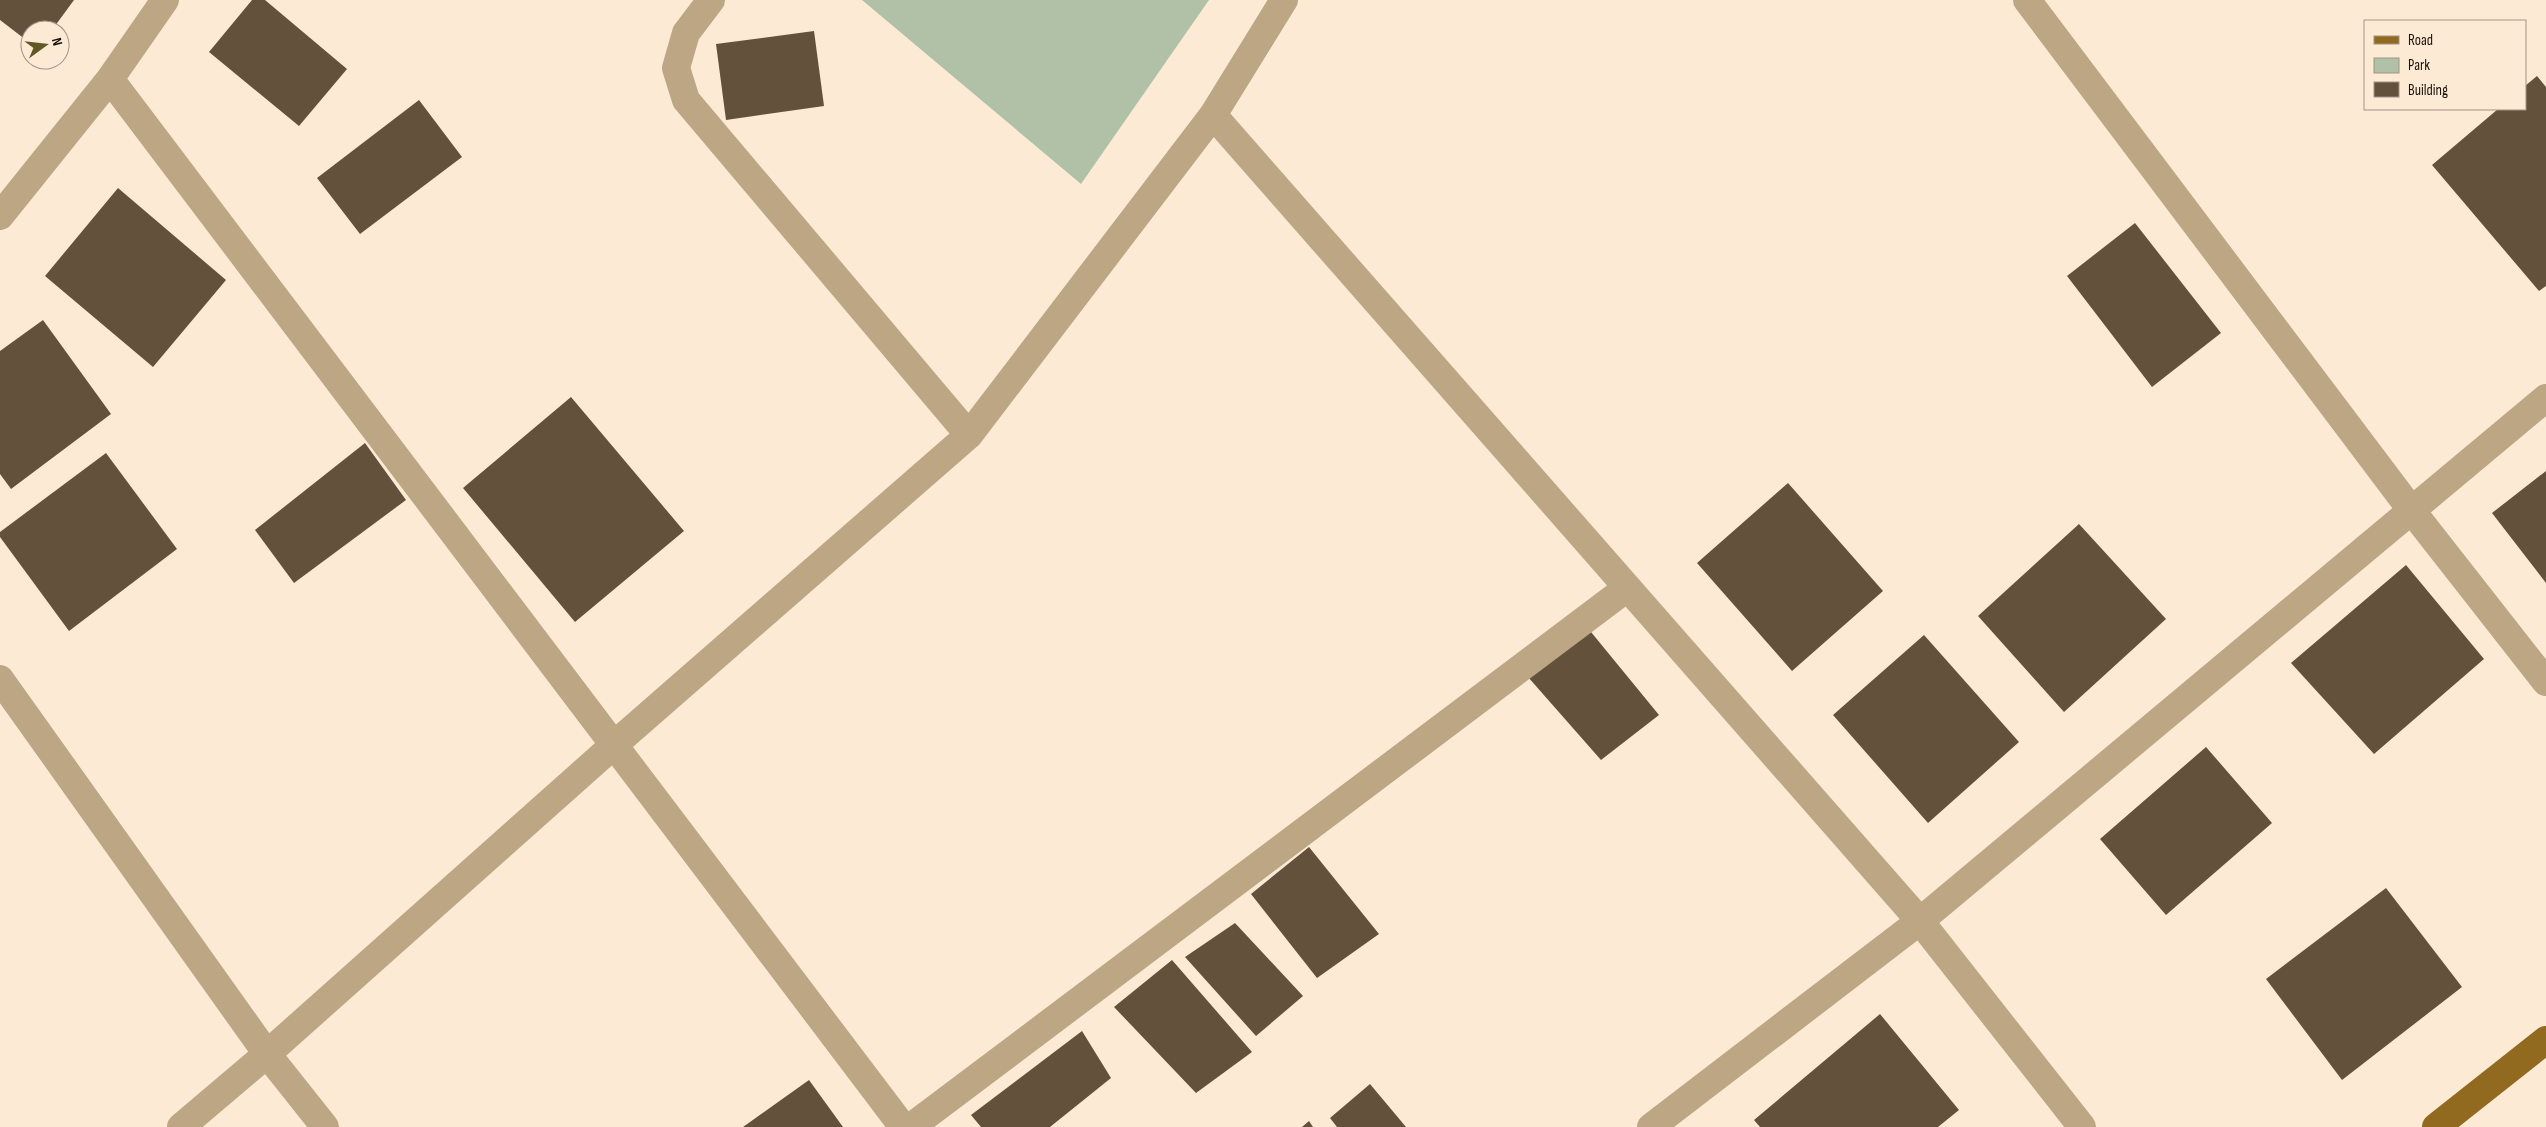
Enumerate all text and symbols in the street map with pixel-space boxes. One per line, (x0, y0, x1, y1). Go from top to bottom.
north arrow (20, 20, 70, 70)
legend (2364, 20, 2526, 110)
text: Road (2408, 31, 2433, 50)
text: N (48, 36, 66, 48)
text: Park (2408, 56, 2430, 75)
text: Building (2408, 81, 2448, 100)

